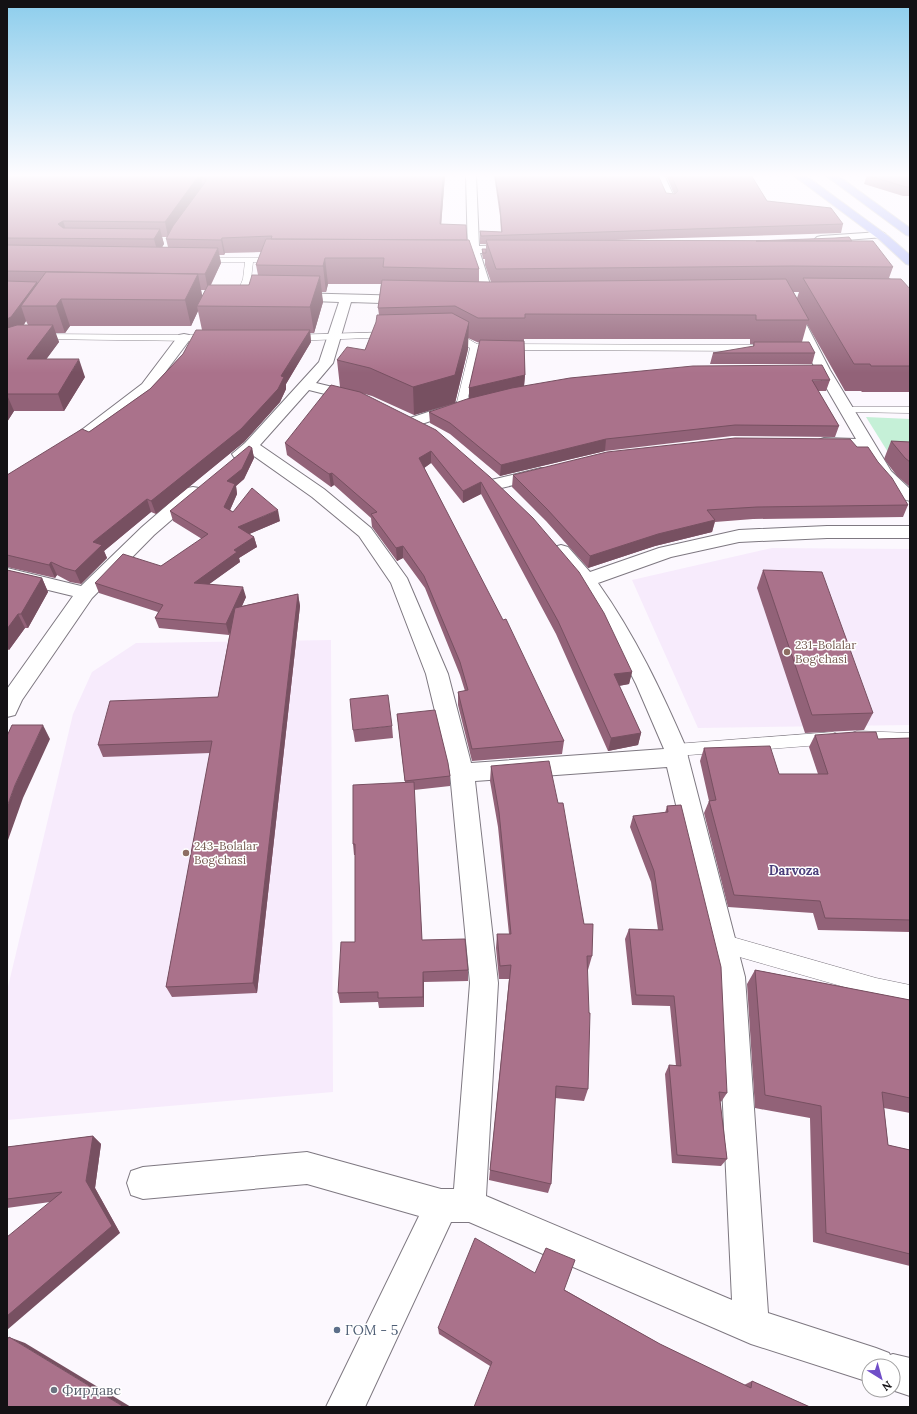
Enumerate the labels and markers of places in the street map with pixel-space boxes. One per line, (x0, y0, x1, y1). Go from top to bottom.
place label: 231-Bolalar Bog'chasi (795, 637, 857, 666)
marker: 231-Bolalar Bog'chasi (782, 647, 792, 657)
place label: 243-Bolalar Bog'chasi (194, 838, 258, 867)
marker: 243-Bolalar Bog'chasi (181, 848, 191, 858)
place label: ГОМ - 5 (345, 1321, 398, 1339)
marker: ГОМ - 5 (332, 1325, 342, 1335)
place label: Фирдавс (62, 1381, 121, 1399)
marker: Фирдавс (49, 1385, 59, 1395)

